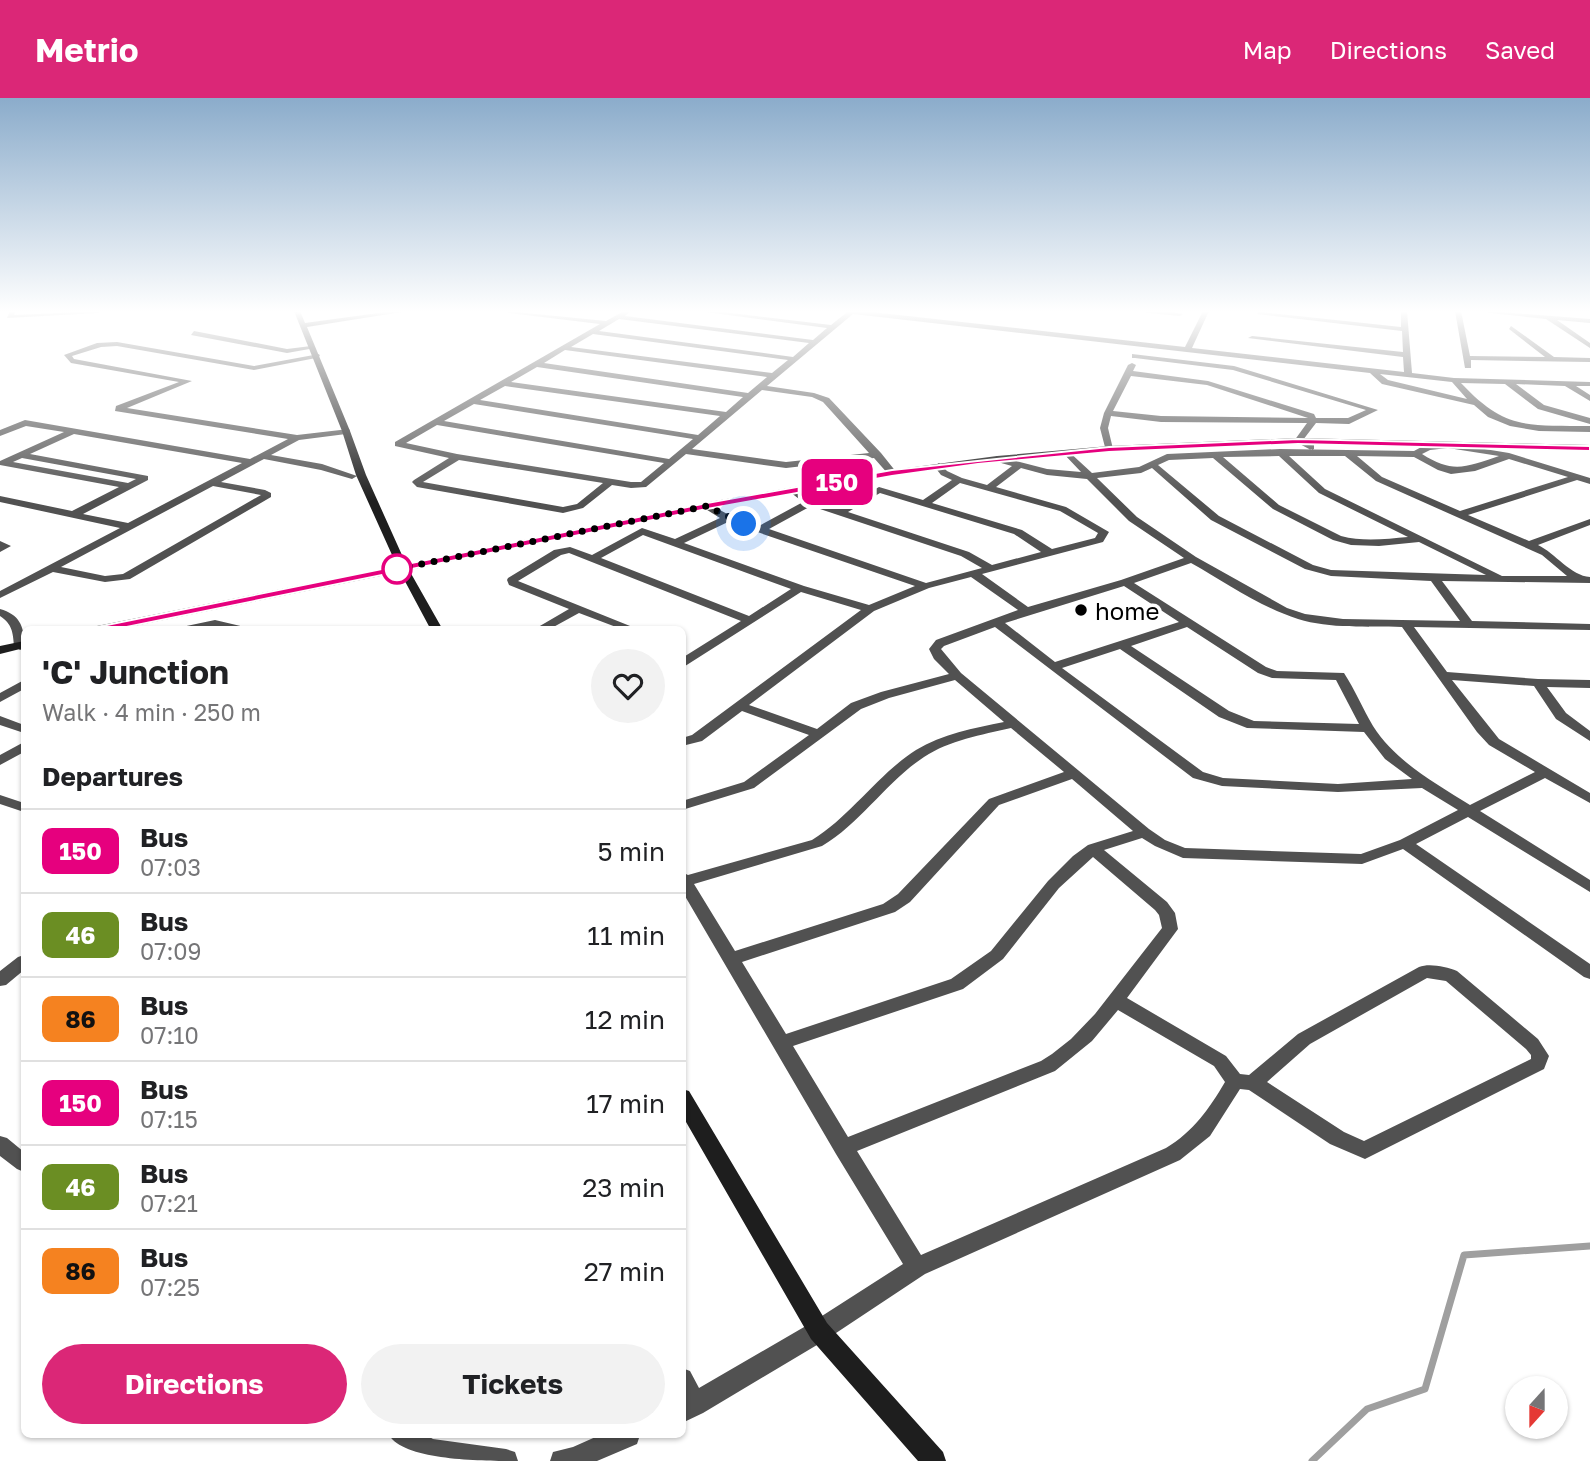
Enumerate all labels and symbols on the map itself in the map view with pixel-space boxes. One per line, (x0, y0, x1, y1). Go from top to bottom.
line badge: 150 (797, 459, 877, 505)
your location (726, 506, 761, 541)
unlabelled marker (382, 554, 412, 584)
place label: home (1095, 596, 1159, 625)
marker: home (1073, 602, 1089, 618)
north arrow (1505, 1376, 1568, 1438)

